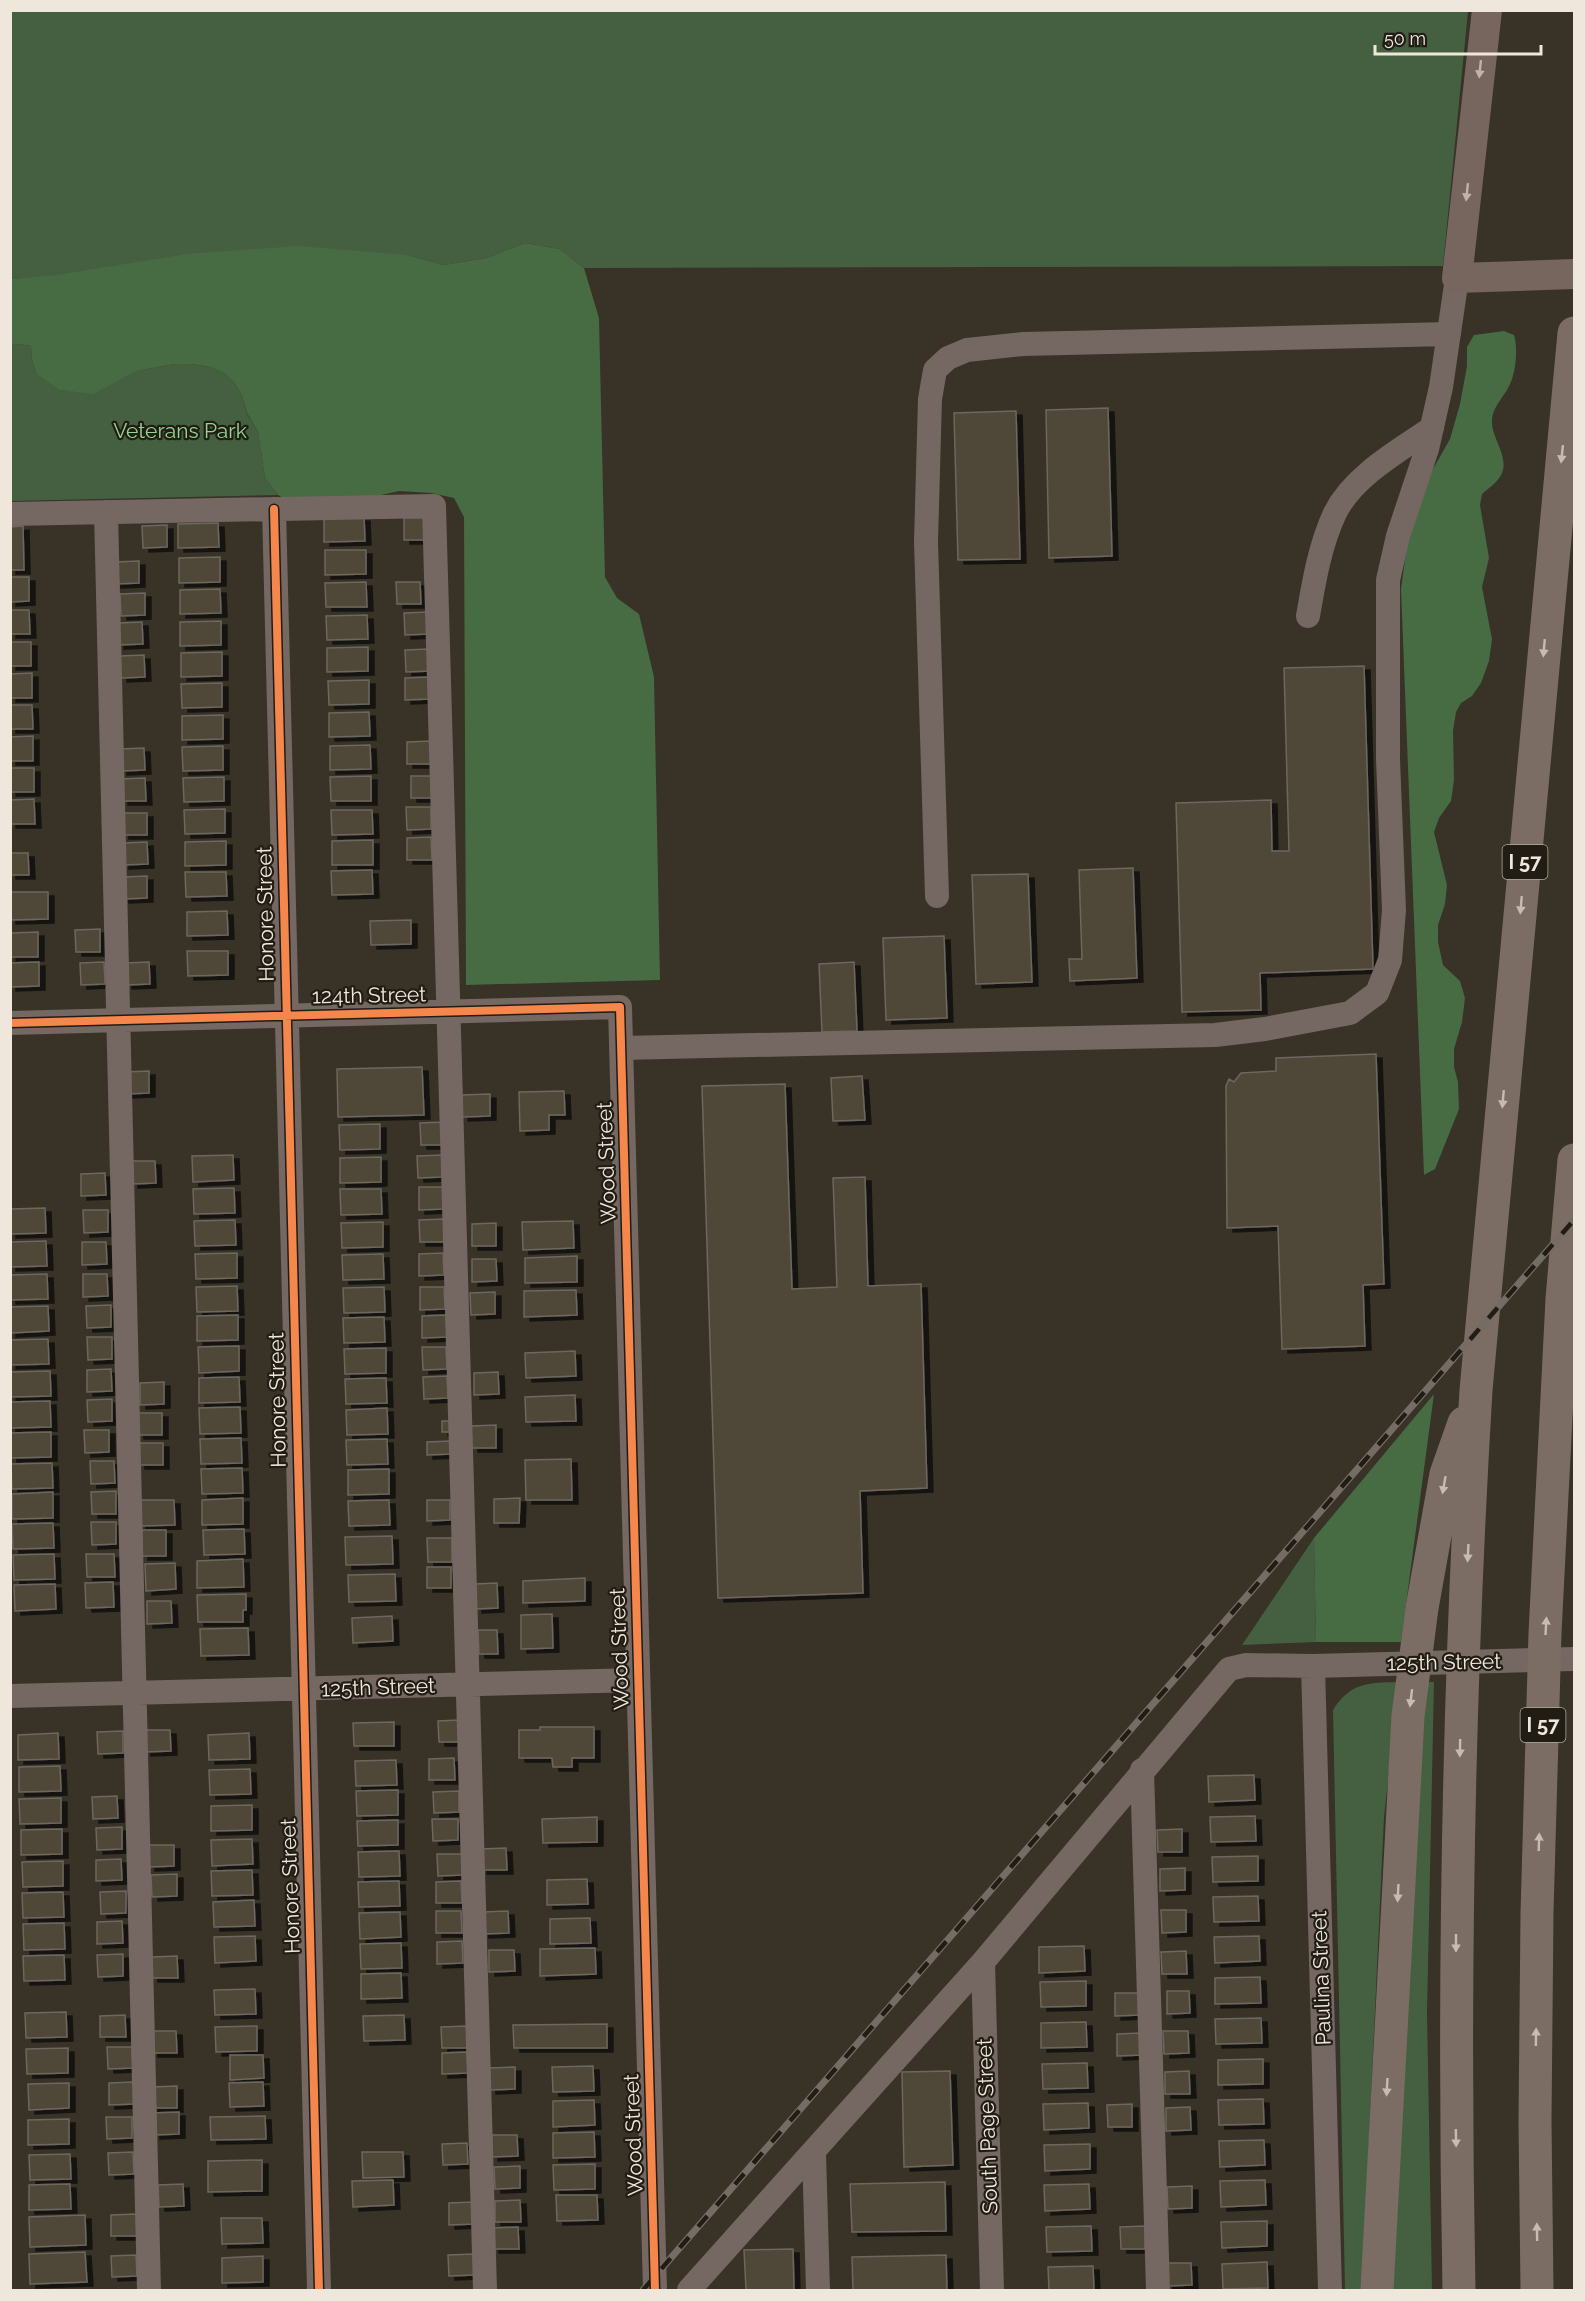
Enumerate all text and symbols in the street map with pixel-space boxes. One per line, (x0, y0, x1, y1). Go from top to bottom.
scale bar (1375, 18, 1542, 56)
text: 50 m (1384, 28, 1426, 49)
one-way arrow (1476, 59, 1485, 78)
one-way arrow (1462, 183, 1472, 202)
park label: Veterans Park (113, 418, 247, 443)
one-way arrow (1558, 445, 1567, 464)
one-way arrow (1539, 639, 1549, 658)
road number: I 57 (1502, 845, 1547, 879)
street label: Honore Street (251, 846, 279, 982)
one-way arrow (1516, 896, 1526, 915)
street label: 124th Street (312, 982, 426, 1008)
one-way arrow (1498, 1090, 1508, 1109)
street label: Wood Street (591, 1101, 621, 1225)
street label: Honore Street (263, 1332, 291, 1468)
one-way arrow (1439, 1475, 1448, 1494)
one-way arrow (1464, 1544, 1473, 1563)
street label: Wood Street (604, 1587, 634, 1711)
one-way arrow (1541, 1617, 1550, 1636)
street label: 125th Street (1387, 1649, 1501, 1675)
street label: 125th Street (320, 1673, 436, 1701)
one-way arrow (1406, 1689, 1415, 1708)
road number: I 57 (1520, 1708, 1566, 1742)
one-way arrow (1456, 1739, 1465, 1758)
street label: Honore Street (275, 1818, 305, 1954)
one-way arrow (1535, 1833, 1544, 1852)
one-way arrow (1393, 1883, 1403, 1902)
street label: Paulina Street (1306, 1910, 1336, 2046)
one-way arrow (1451, 1934, 1461, 1953)
one-way arrow (1531, 2028, 1541, 2047)
street label: South Page Street (971, 2038, 1003, 2214)
street label: Wood Street (618, 2073, 648, 2197)
one-way arrow (1382, 2078, 1391, 2097)
one-way arrow (1451, 2129, 1461, 2148)
one-way arrow (1532, 2223, 1541, 2242)

